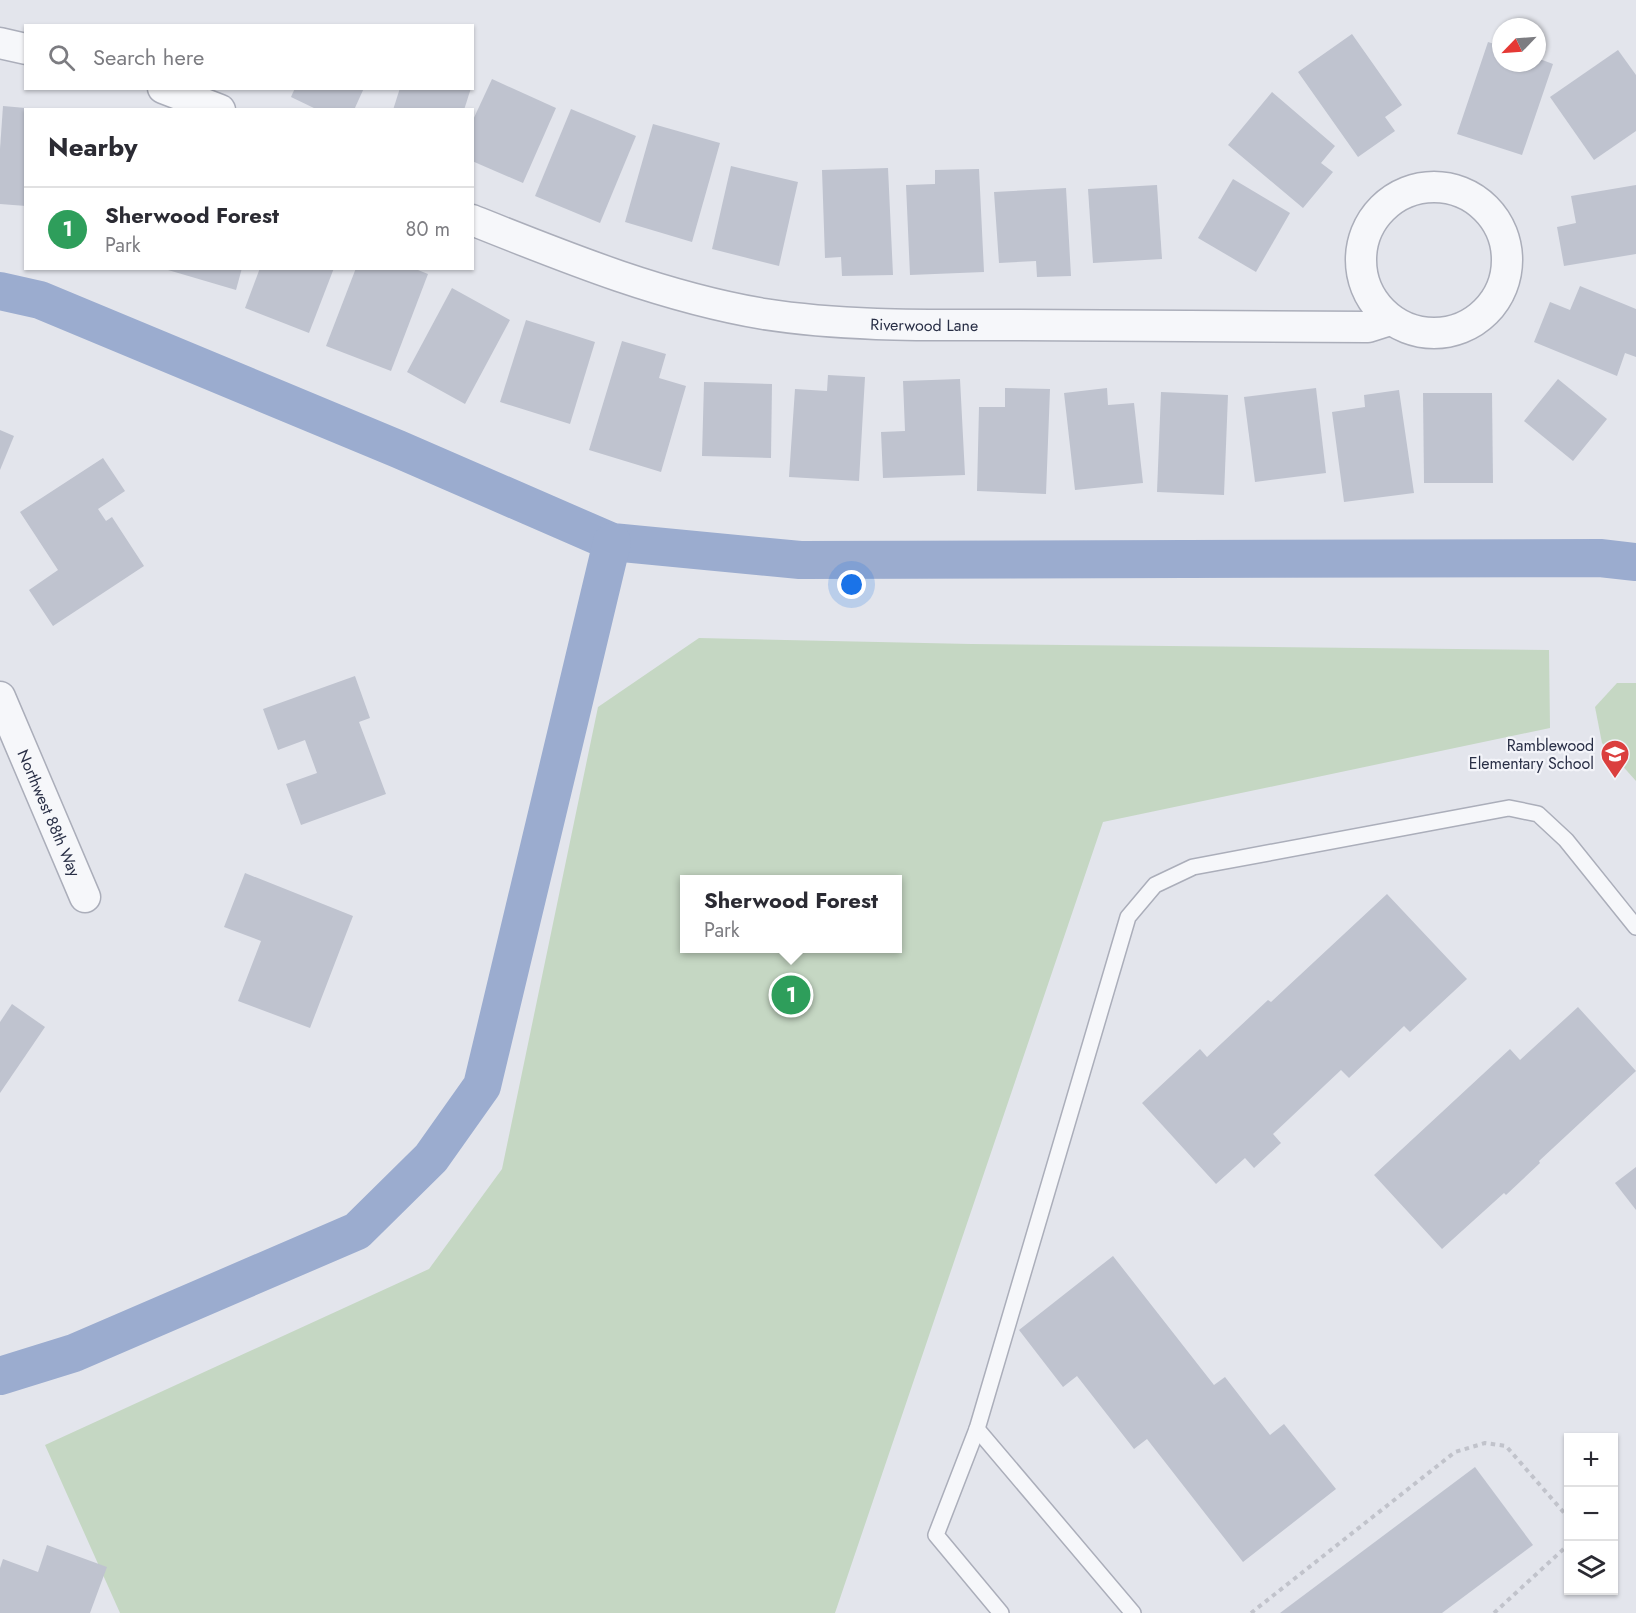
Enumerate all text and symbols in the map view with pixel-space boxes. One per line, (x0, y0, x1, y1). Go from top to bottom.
north arrow (1492, 18, 1546, 72)
search box (24, 24, 474, 90)
icon: search (45, 41, 78, 74)
text: Search here (93, 41, 204, 73)
text: Nearby (48, 128, 137, 166)
text: Sherwood Forest (105, 199, 279, 231)
text: 1 (62, 215, 73, 244)
text: 80 m (405, 215, 450, 244)
text: Park (105, 231, 141, 260)
street label: Riverwood Lane (870, 313, 978, 337)
your location (837, 570, 866, 599)
place label: Ramblewood Elementary School (1469, 734, 1594, 775)
school or university icon: Ramblewood Elementary School (1599, 738, 1631, 780)
street label: Northwest 88th Way (12, 746, 86, 881)
popup (680, 875, 902, 953)
text: Sherwood Forest (704, 884, 878, 916)
text: Park (704, 916, 740, 945)
pin: 1 (772, 972, 810, 1018)
map controls (1564, 1433, 1618, 1595)
button: + (1564, 1433, 1618, 1487)
button: − (1564, 1487, 1618, 1541)
button: layers (1564, 1541, 1618, 1595)

